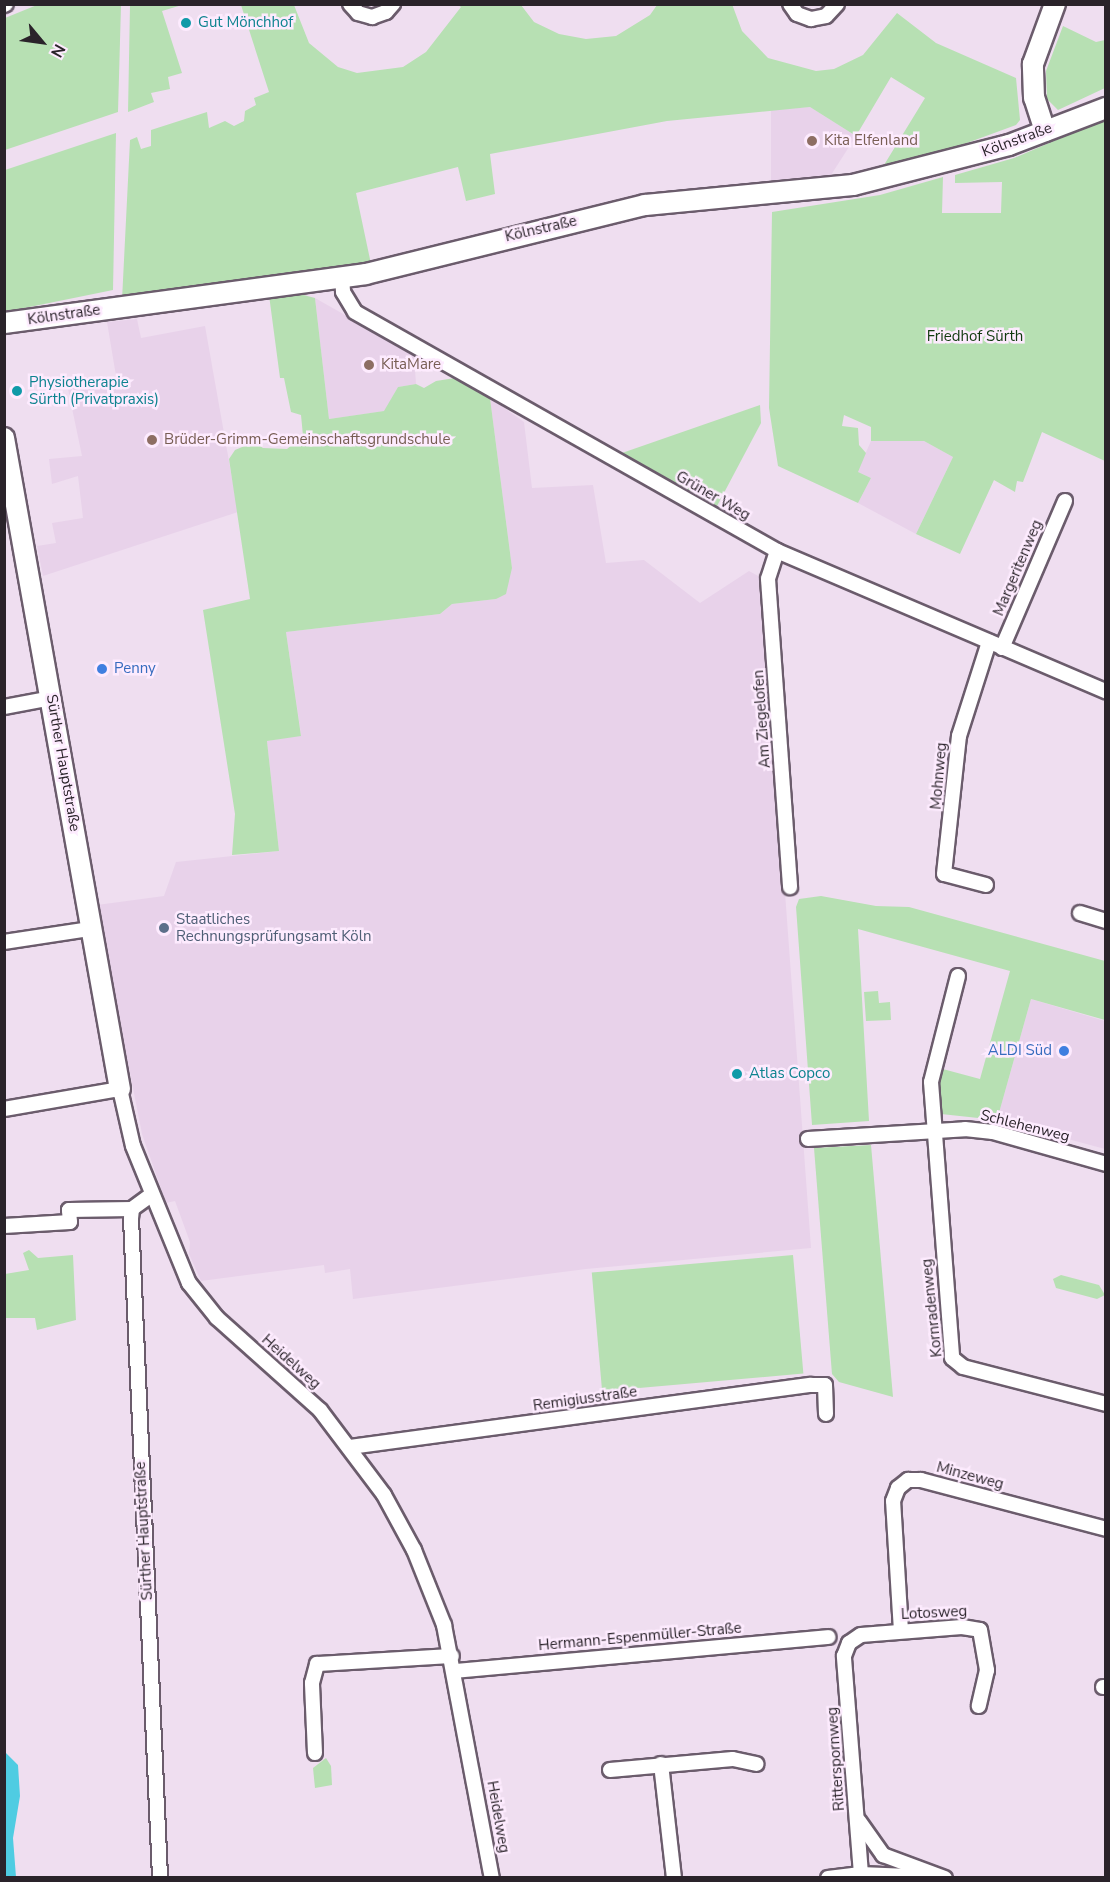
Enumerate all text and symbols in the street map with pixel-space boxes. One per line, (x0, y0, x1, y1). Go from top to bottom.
north arrow (12, 12, 72, 72)
place label: Gut Mönchhof (198, 14, 293, 32)
marker: Gut Mönchhof (179, 16, 193, 30)
text: N (45, 40, 70, 61)
street label: Kölnstraße (979, 119, 1055, 161)
place label: Kita Elfenland (824, 132, 918, 150)
marker: Kita Elfenland (805, 134, 819, 148)
street label: Kölnstraße (503, 212, 579, 246)
street label: Kölnstraße (26, 301, 102, 329)
park label: Friedhof Sürth (927, 328, 1023, 346)
place label: KitaMare (381, 356, 441, 374)
marker: KitaMare (362, 358, 376, 372)
place label: Physiotherapie Sürth (Privatpraxis) (29, 373, 159, 408)
marker: Physiotherapie Sürth (Privatpraxis) (10, 384, 24, 398)
place label: Brüder-Grimm-Gemeinschaftsgrundschule (164, 431, 451, 449)
marker: Brüder-Grimm-Gemeinschaftsgrundschule (145, 433, 159, 447)
street label: Grüner Weg (673, 468, 753, 524)
street label: Margeritenweg (990, 517, 1046, 619)
place label: Penny (114, 660, 156, 678)
marker: Penny (95, 662, 109, 676)
street label: Am Ziegelofen (750, 669, 774, 769)
street label: Sürther Hauptstraße (42, 693, 84, 833)
street label: Mohnweg (927, 742, 951, 810)
place label: Staatliches Rechnungsprüfungsamt Köln (176, 910, 372, 945)
marker: Staatliches Rechnungsprüfungsamt Köln (157, 921, 171, 935)
place label: ALDI Süd (988, 1042, 1052, 1060)
marker: ALDI Süd (1057, 1044, 1071, 1058)
place label: Atlas Copco (749, 1065, 830, 1083)
marker: Atlas Copco (730, 1067, 744, 1081)
street label: Schlehenweg (979, 1106, 1071, 1146)
street label: Kornradenweg (918, 1258, 946, 1358)
street label: Heidelweg (258, 1331, 324, 1393)
street label: Remigiusstraße (532, 1383, 638, 1415)
street label: Minzeweg (934, 1458, 1006, 1494)
street label: Sürther Hauptstraße (131, 1461, 157, 1601)
street label: Lotosweg (900, 1602, 968, 1624)
street label: Hermann-Espenmüller-Straße (538, 1619, 742, 1655)
street label: Ritterspornweg (823, 1706, 849, 1812)
street label: Heidelweg (483, 1779, 513, 1855)

